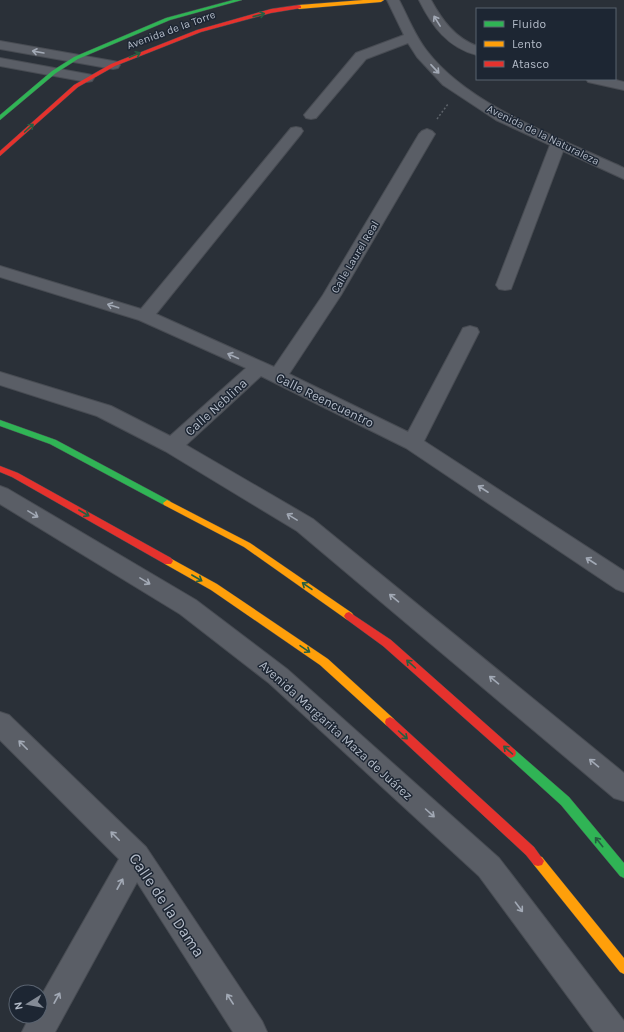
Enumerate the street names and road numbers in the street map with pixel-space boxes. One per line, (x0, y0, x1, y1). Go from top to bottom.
street label: Avenida de la Torre (125, 8, 217, 52)
street label: Avenida de la Naturaleza (485, 102, 601, 168)
street label: Calle Laurel Real (328, 219, 382, 295)
street label: Calle Reencuentro (274, 370, 376, 430)
street label: Calle Neblina (182, 375, 250, 439)
street label: Avenida Margarita Maza de Juárez (256, 657, 416, 803)
street label: Calle de la Dama (125, 849, 209, 961)

